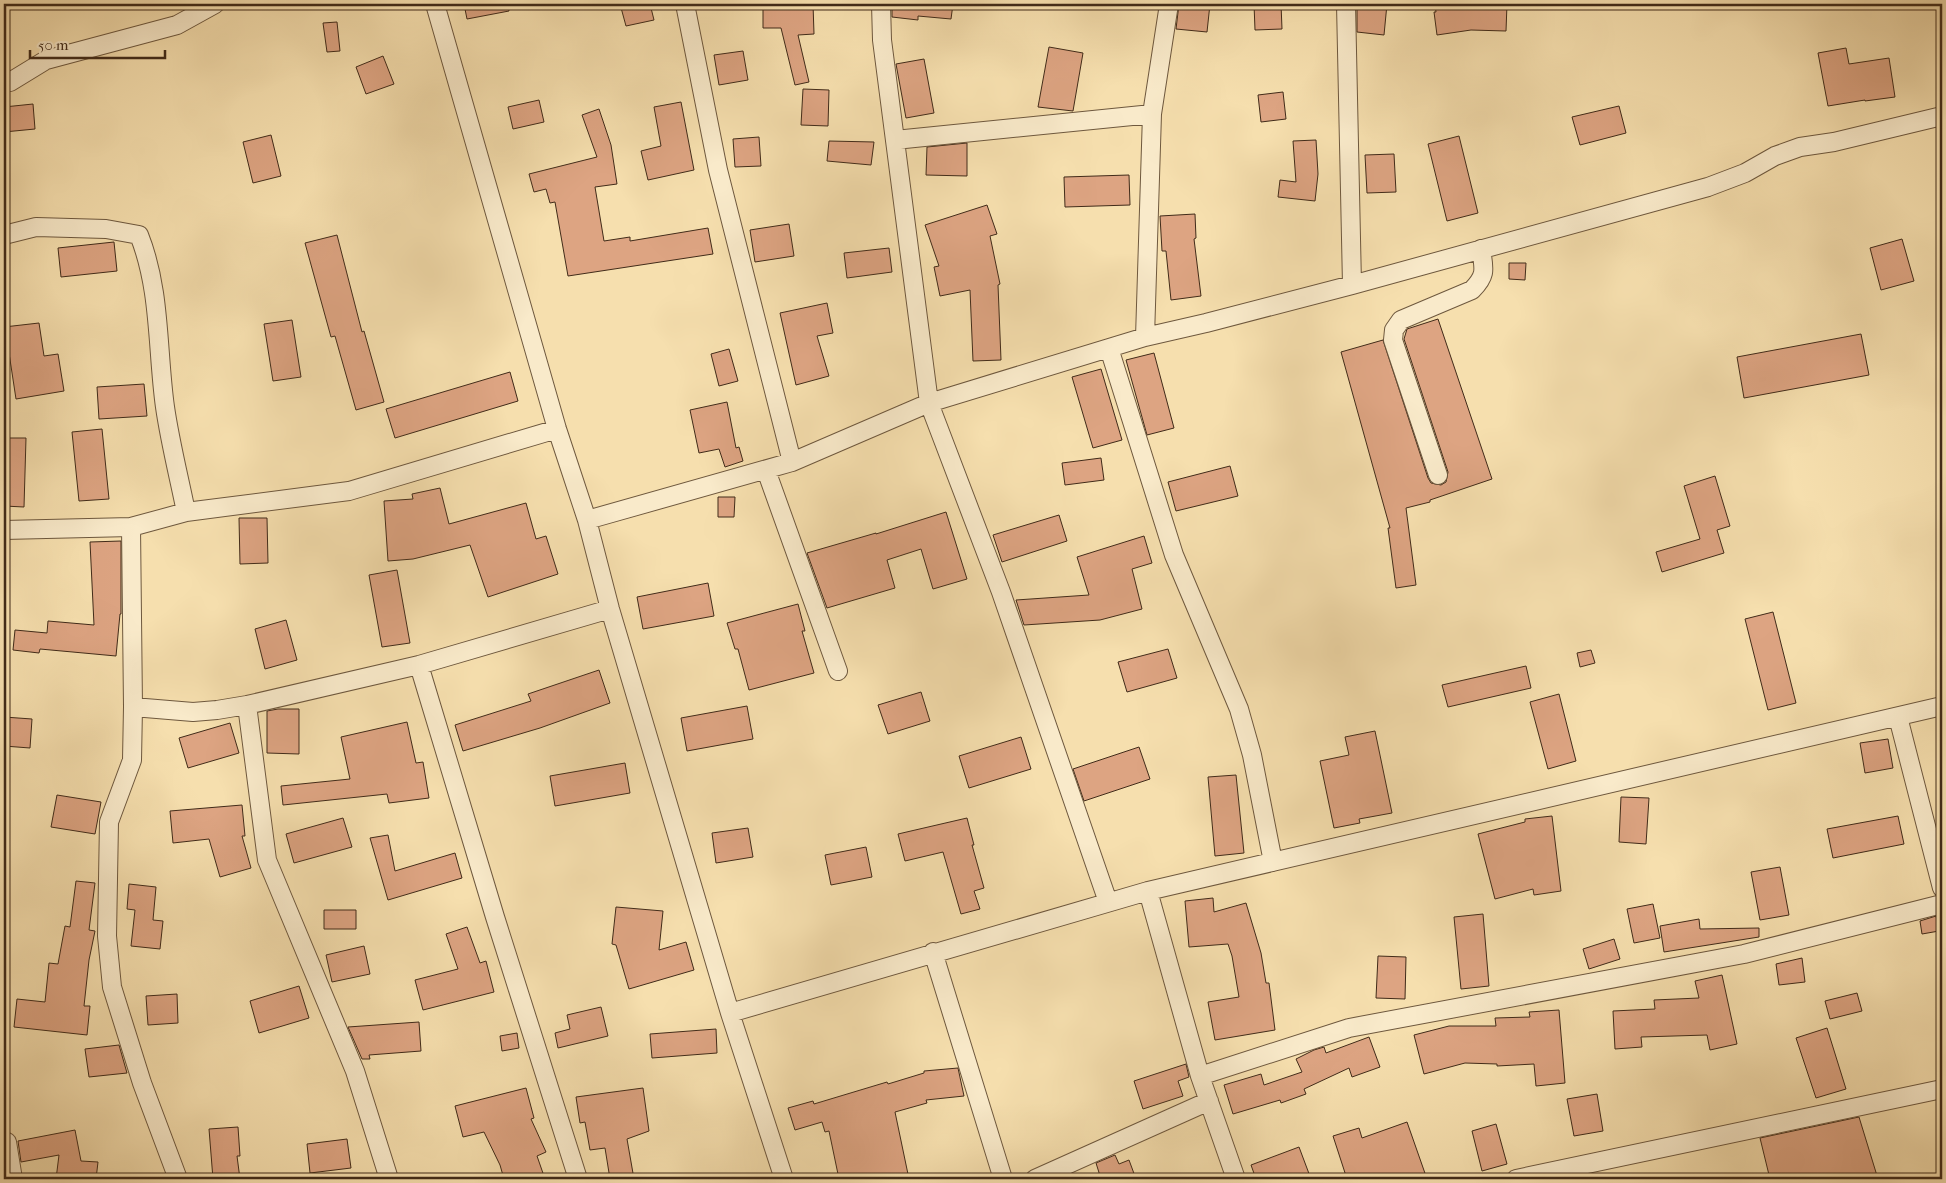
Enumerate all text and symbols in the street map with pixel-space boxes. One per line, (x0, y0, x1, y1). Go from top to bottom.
scale bar (30, 28, 165, 60)
text: 50 m (38, 36, 69, 54)

